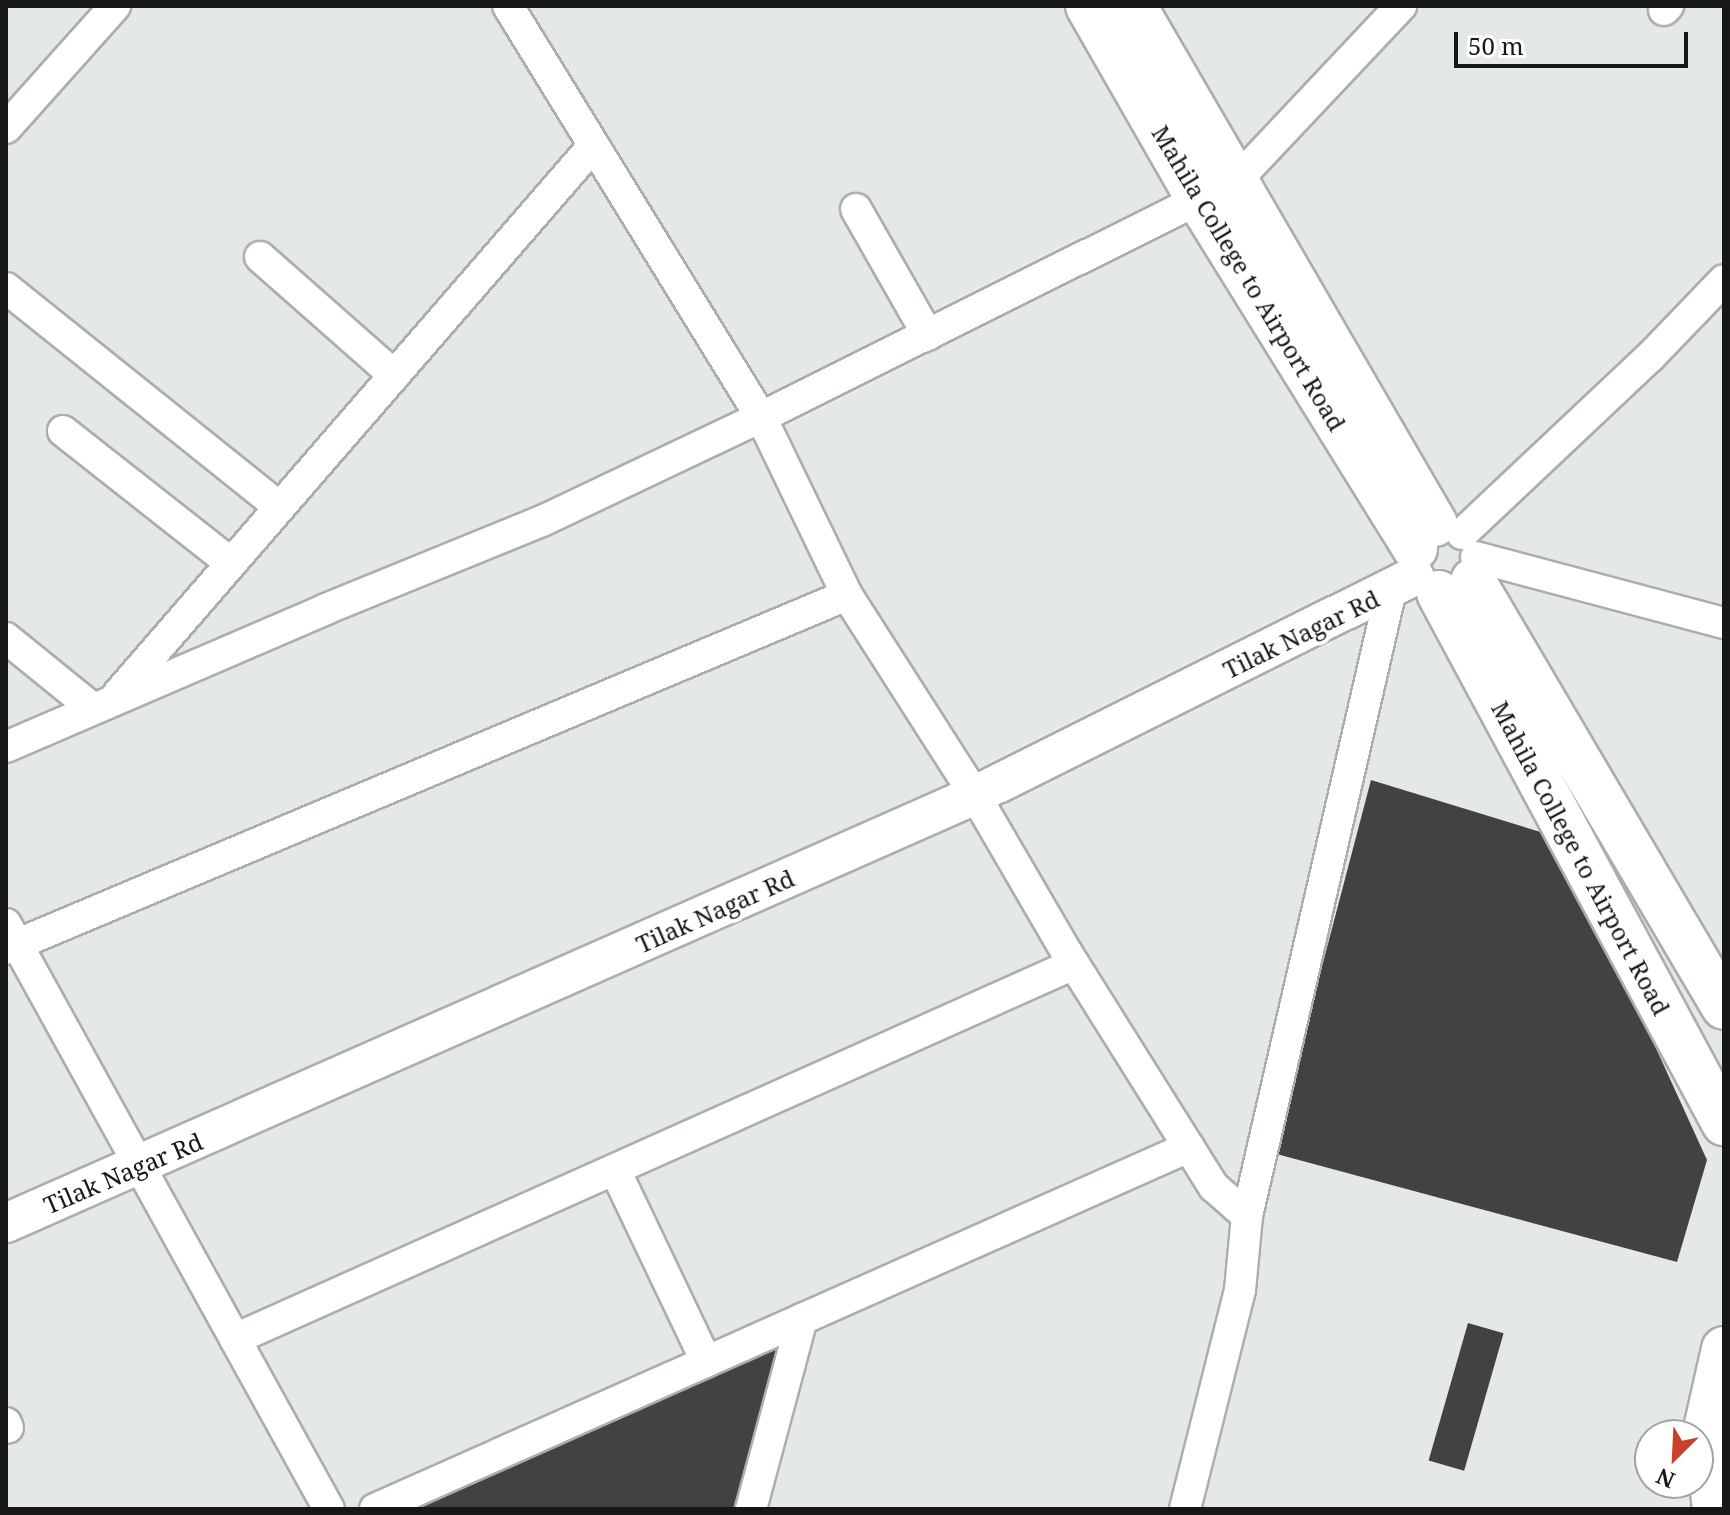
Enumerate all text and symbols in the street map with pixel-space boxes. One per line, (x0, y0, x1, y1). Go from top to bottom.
scale bar (1458, 16, 1692, 66)
text: 50 m (1468, 29, 1524, 62)
street label: Mahila College to Airport Road (1146, 120, 1352, 436)
street label: Tilak Nagar Rd (1218, 584, 1384, 684)
street label: Mahila College to Airport Road (1486, 696, 1676, 1020)
street label: Tilak Nagar Rd (632, 863, 798, 959)
street label: Tilak Nagar Rd (39, 1127, 207, 1219)
north arrow (1634, 1419, 1714, 1499)
text: N (1651, 1462, 1679, 1496)

